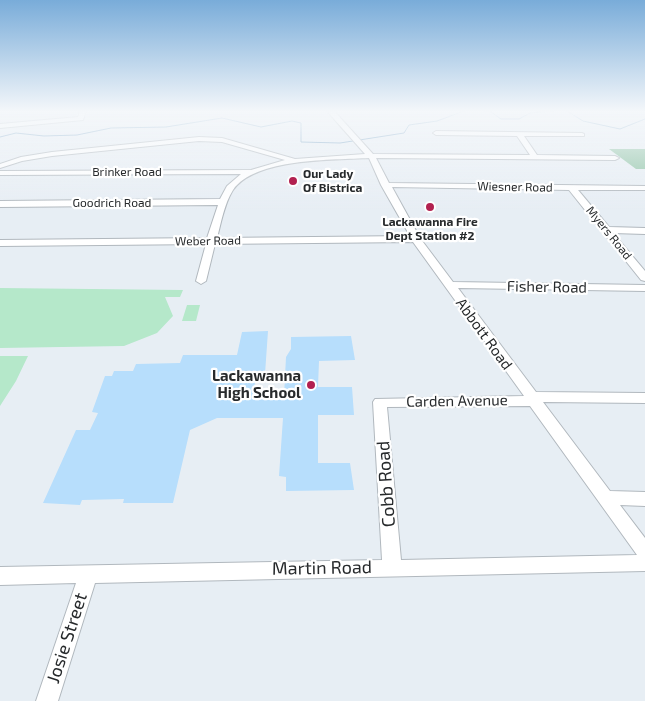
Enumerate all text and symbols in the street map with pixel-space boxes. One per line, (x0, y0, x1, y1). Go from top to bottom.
street label: Brinker Road (92, 165, 162, 179)
place label: Our Lady Of Bistrica (303, 167, 362, 195)
marker: Our Lady Of Bistrica (287, 175, 299, 187)
street label: Wiesner Road (477, 179, 553, 195)
street label: Goodrich Road (73, 196, 151, 210)
marker: Lackawanna Fire Dept Station #2 (424, 201, 436, 213)
street label: Myers Road (583, 203, 635, 263)
place label: Lackawanna Fire Dept Station #2 (382, 215, 478, 243)
street label: Weber Road (175, 233, 241, 249)
street label: Fisher Road (507, 277, 587, 297)
street label: Abbott Road (452, 295, 516, 373)
place label: Lackawanna High School (212, 367, 301, 402)
marker: Lackawanna High School (305, 379, 317, 391)
street label: Carden Avenue (406, 391, 508, 411)
street label: Cobb Road (372, 440, 400, 528)
street label: Martin Road (272, 556, 372, 580)
street label: Josie Street (42, 590, 92, 686)

